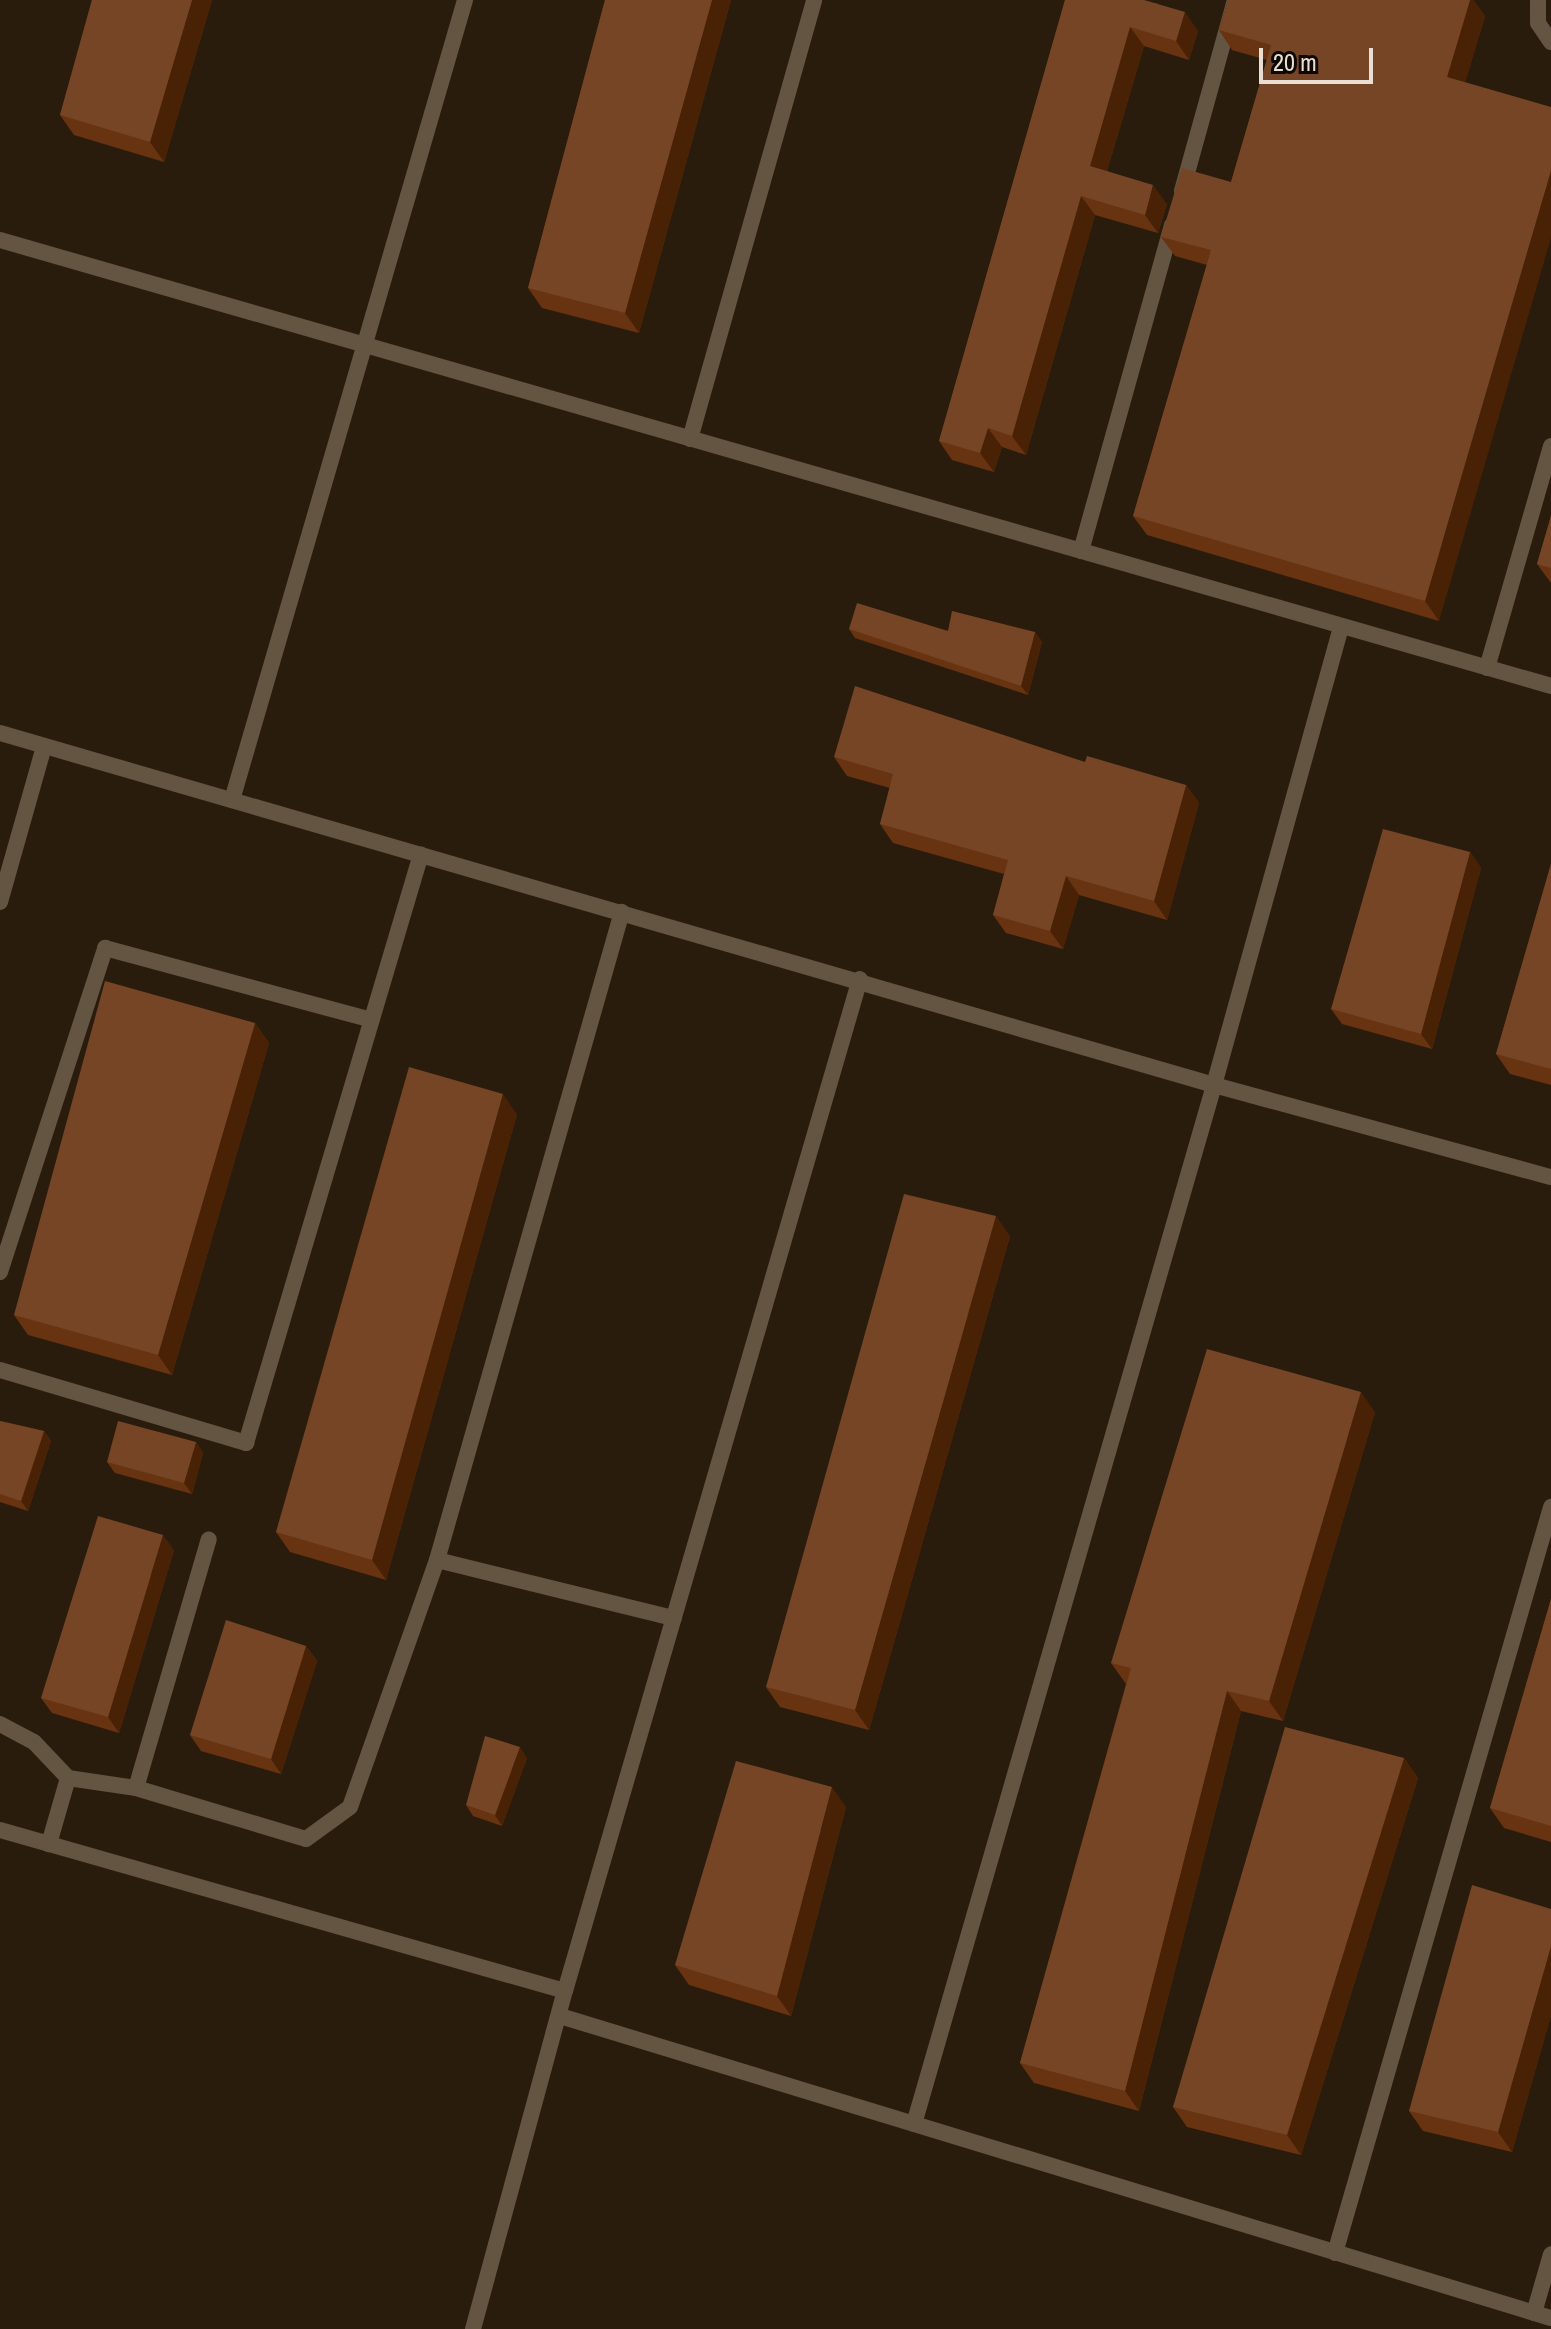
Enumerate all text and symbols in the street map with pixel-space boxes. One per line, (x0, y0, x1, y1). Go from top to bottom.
scale bar (1263, 32, 1377, 82)
text: 20 m (1273, 46, 1317, 78)

